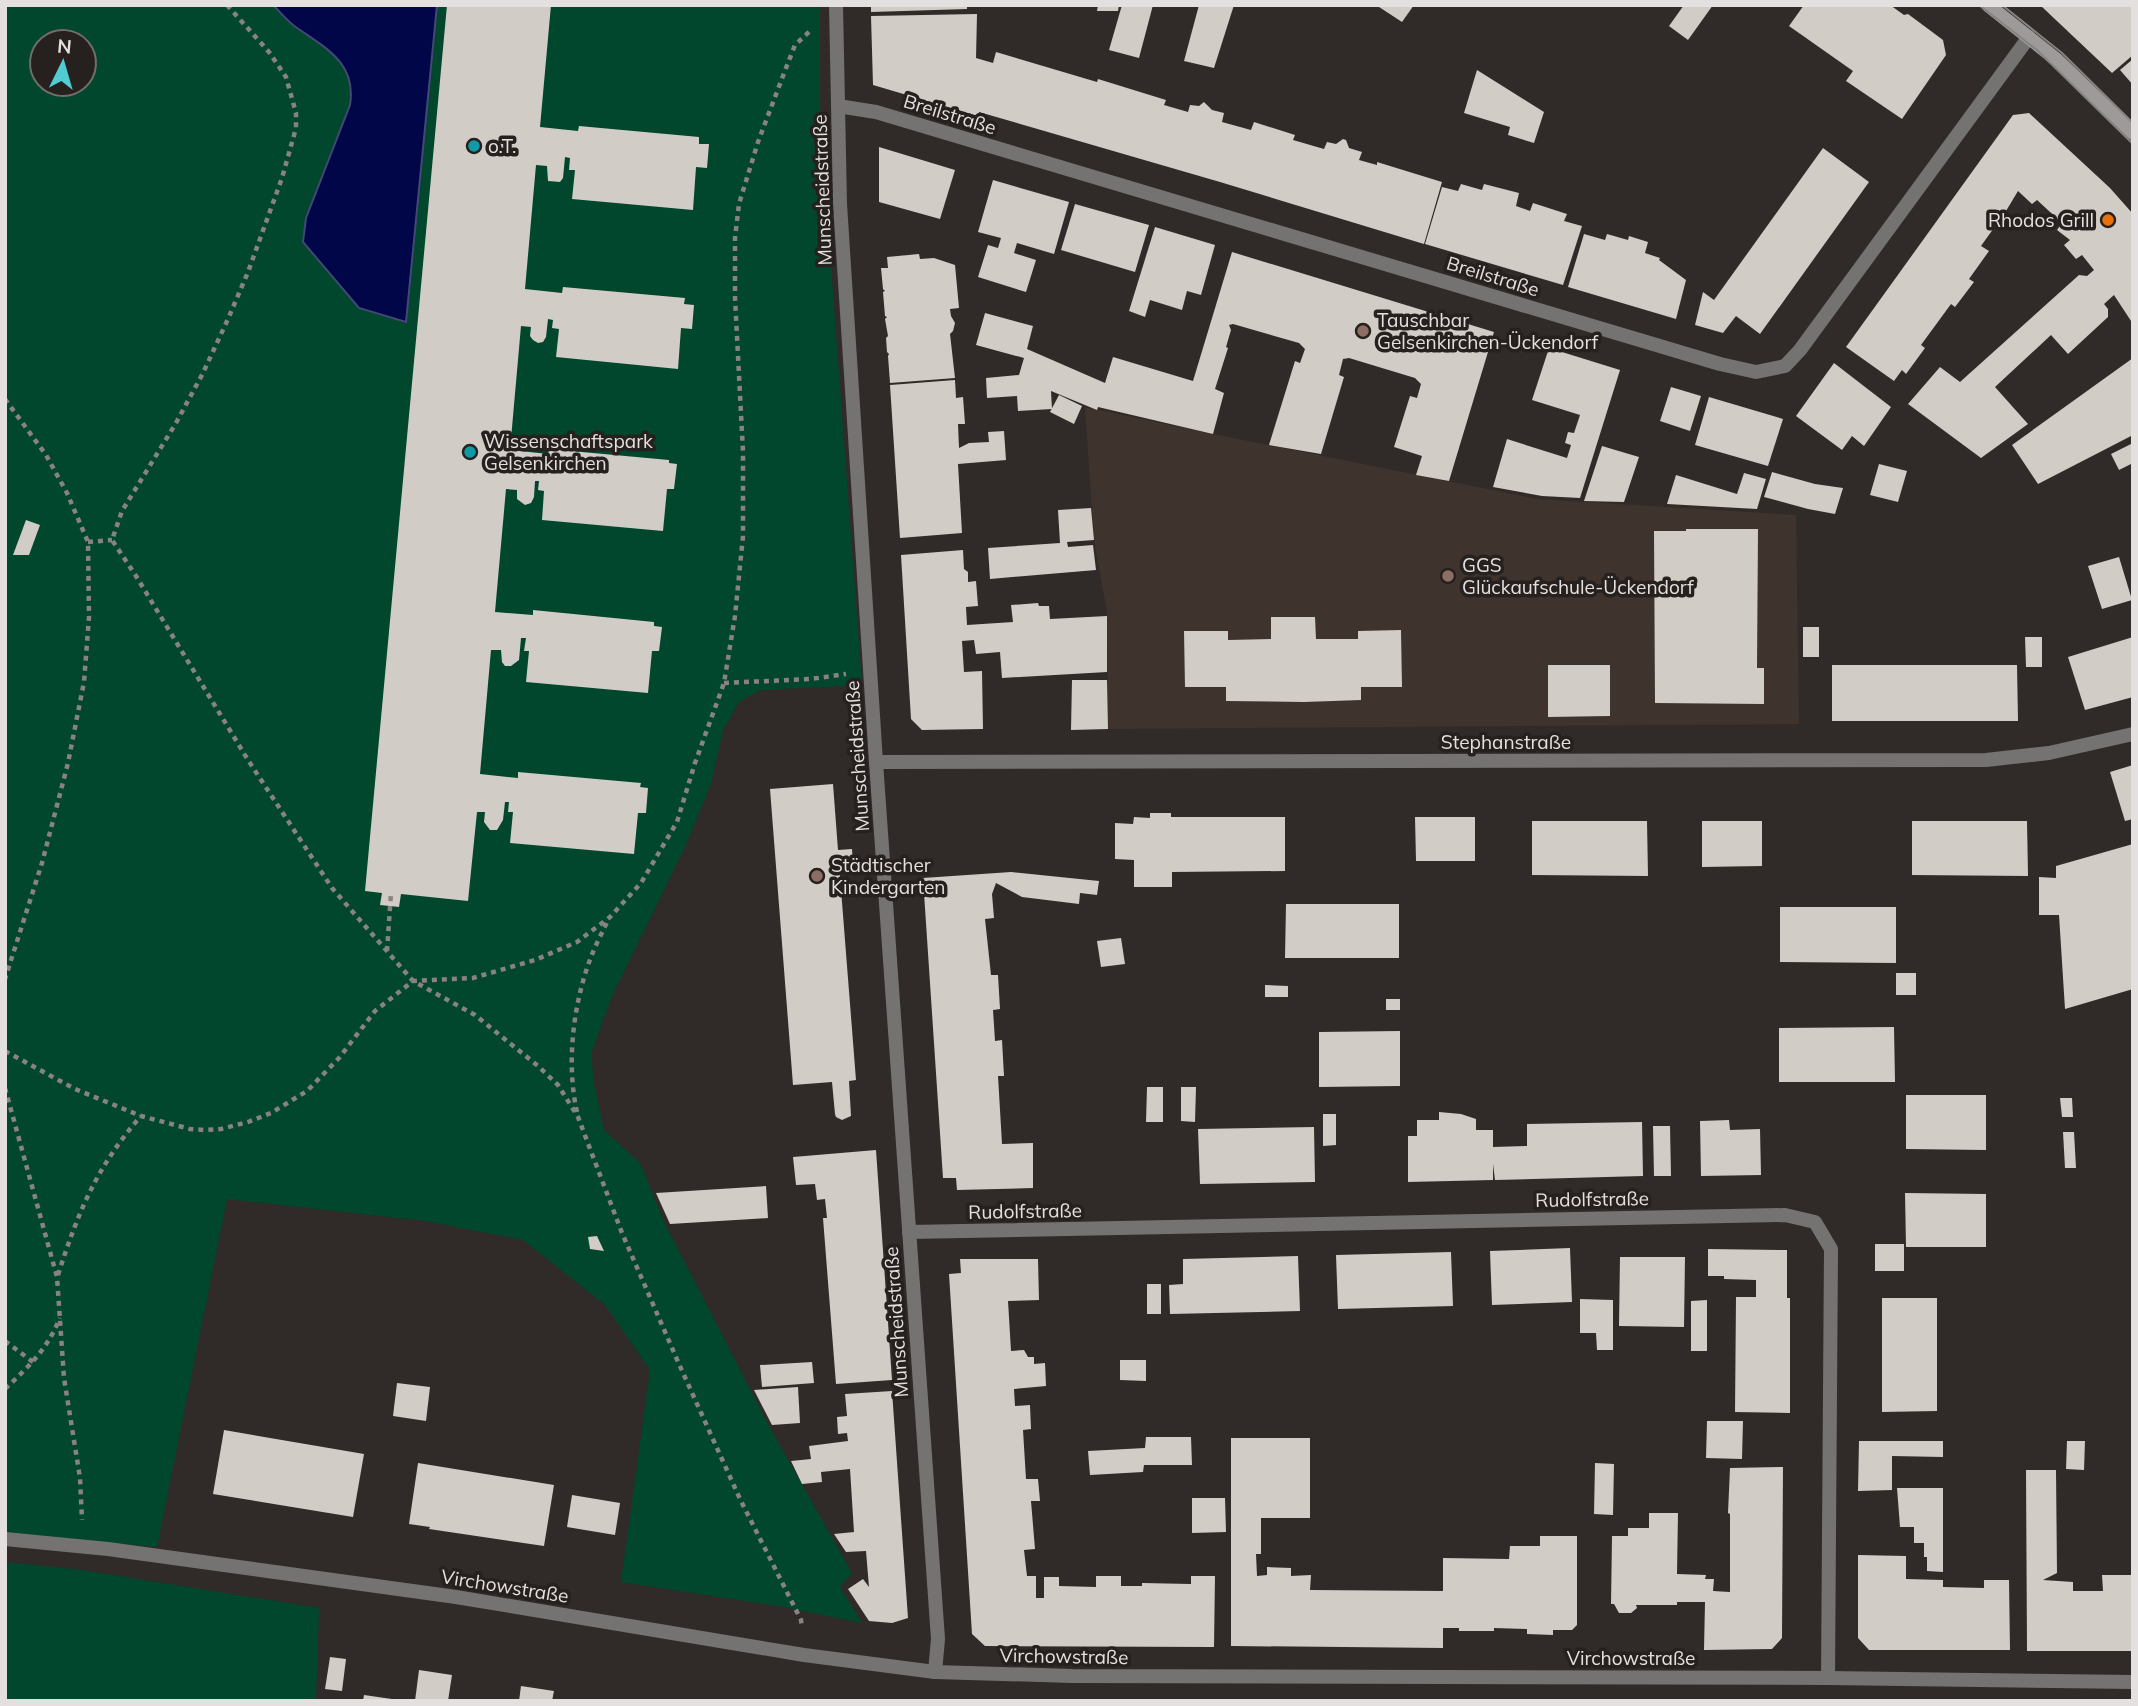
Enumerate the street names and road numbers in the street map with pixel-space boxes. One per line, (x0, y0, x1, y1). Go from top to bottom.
street label: Breilstraße (901, 89, 999, 139)
street label: Munscheidstraße (807, 114, 837, 266)
street label: Breilstraße (1444, 251, 1542, 301)
street label: Munscheidstraße (840, 680, 874, 832)
street label: Stephanstraße (1441, 730, 1571, 754)
street label: Rudolfstraße (1535, 1186, 1649, 1212)
street label: Rudolfstraße (968, 1198, 1082, 1224)
street label: Munscheidstraße (879, 1246, 913, 1398)
street label: Virchowstraße (440, 1564, 570, 1608)
street label: Virchowstraße (999, 1643, 1129, 1669)
street label: Virchowstraße (1567, 1646, 1695, 1670)

